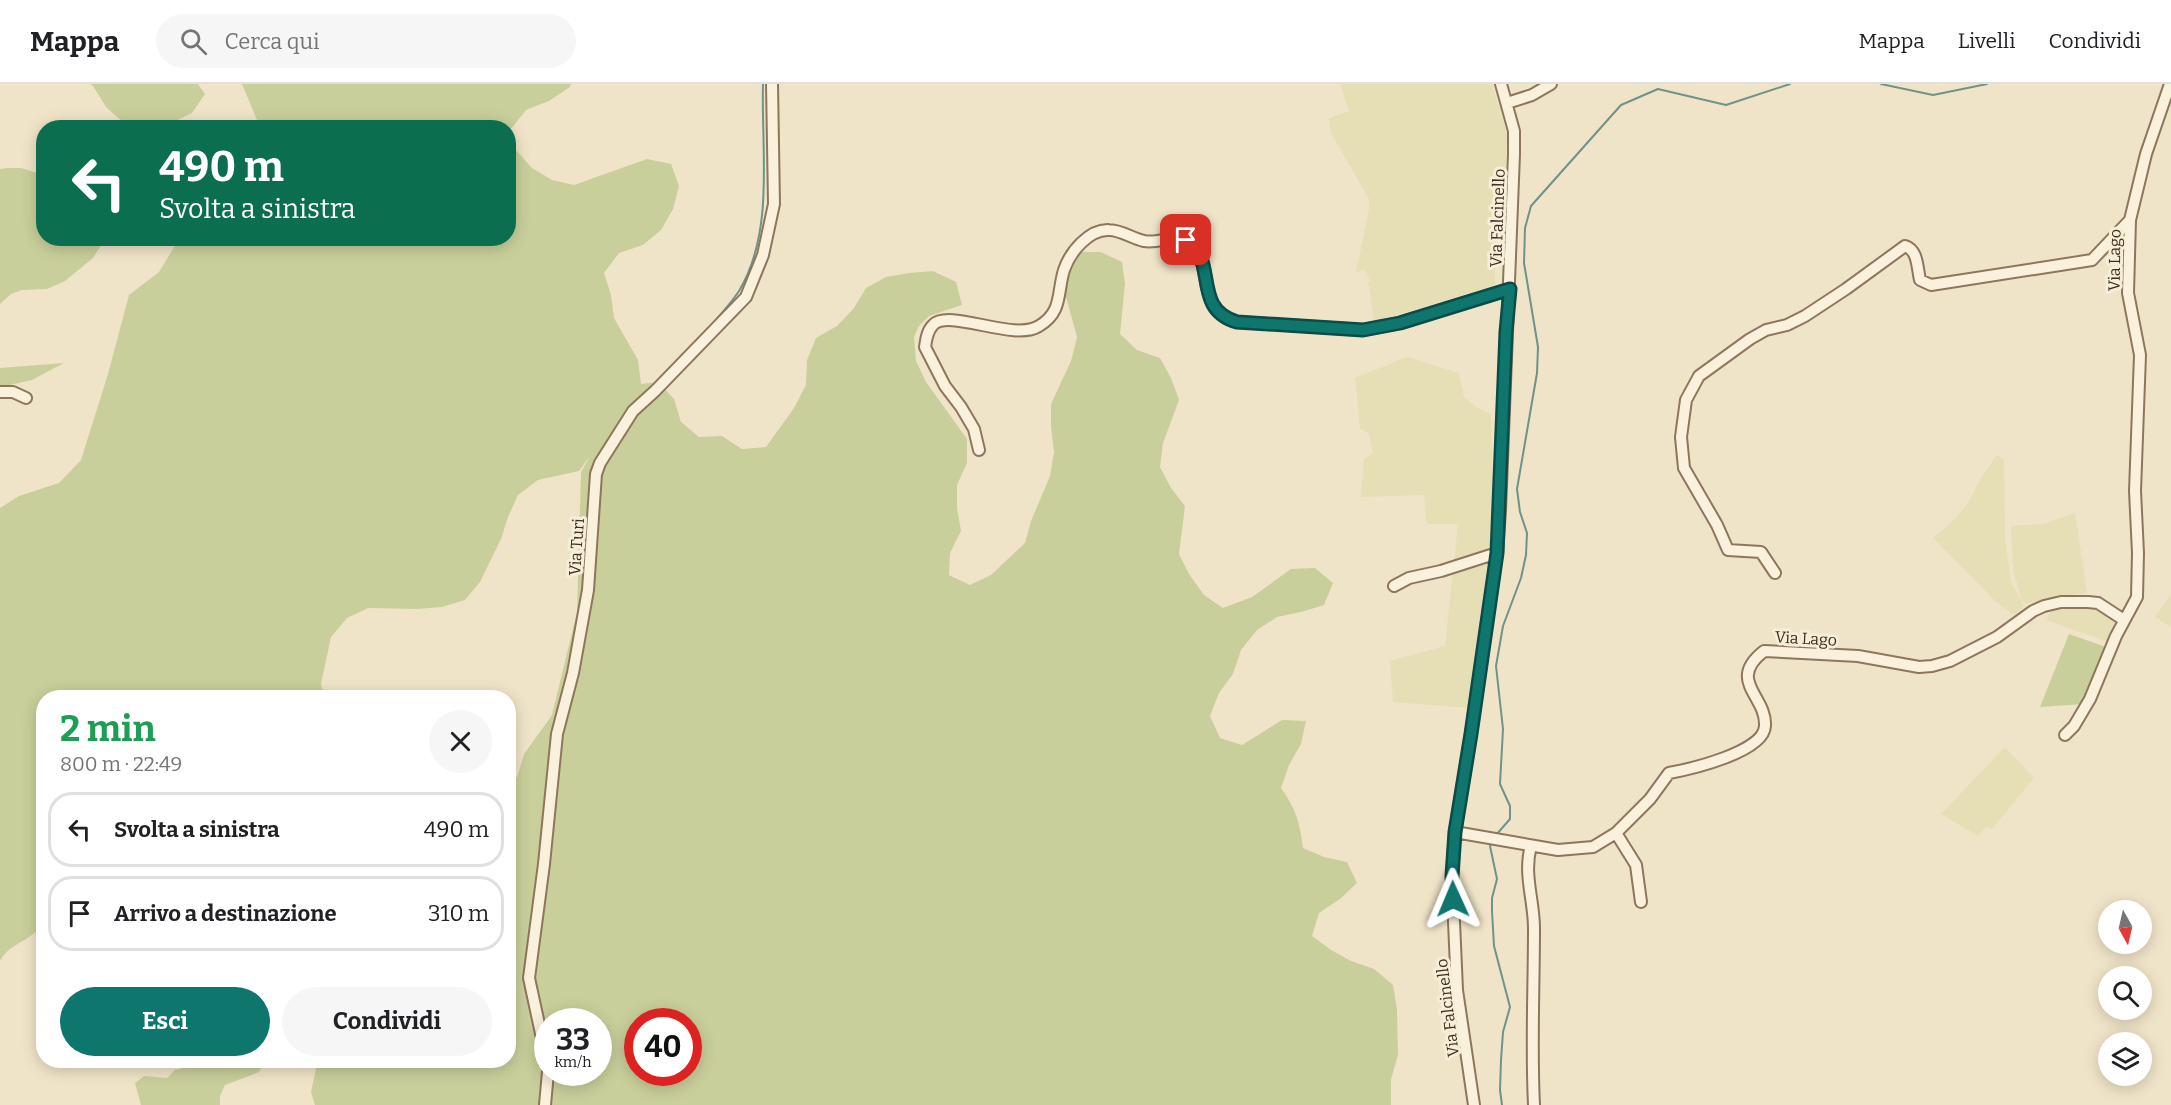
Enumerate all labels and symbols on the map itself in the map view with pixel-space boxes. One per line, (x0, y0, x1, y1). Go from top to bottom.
street label: Via Falcinello (1486, 168, 1509, 268)
pin (1160, 214, 1211, 265)
street label: Via Lago (2104, 229, 2125, 291)
street label: Via Turi (565, 517, 588, 576)
street label: Via Lago (1774, 627, 1838, 650)
position arrow (1421, 867, 1485, 931)
north arrow (2098, 900, 2152, 954)
street label: Via Falcinello (1432, 958, 1463, 1058)
speed limit sign: 40 (624, 1008, 702, 1086)

